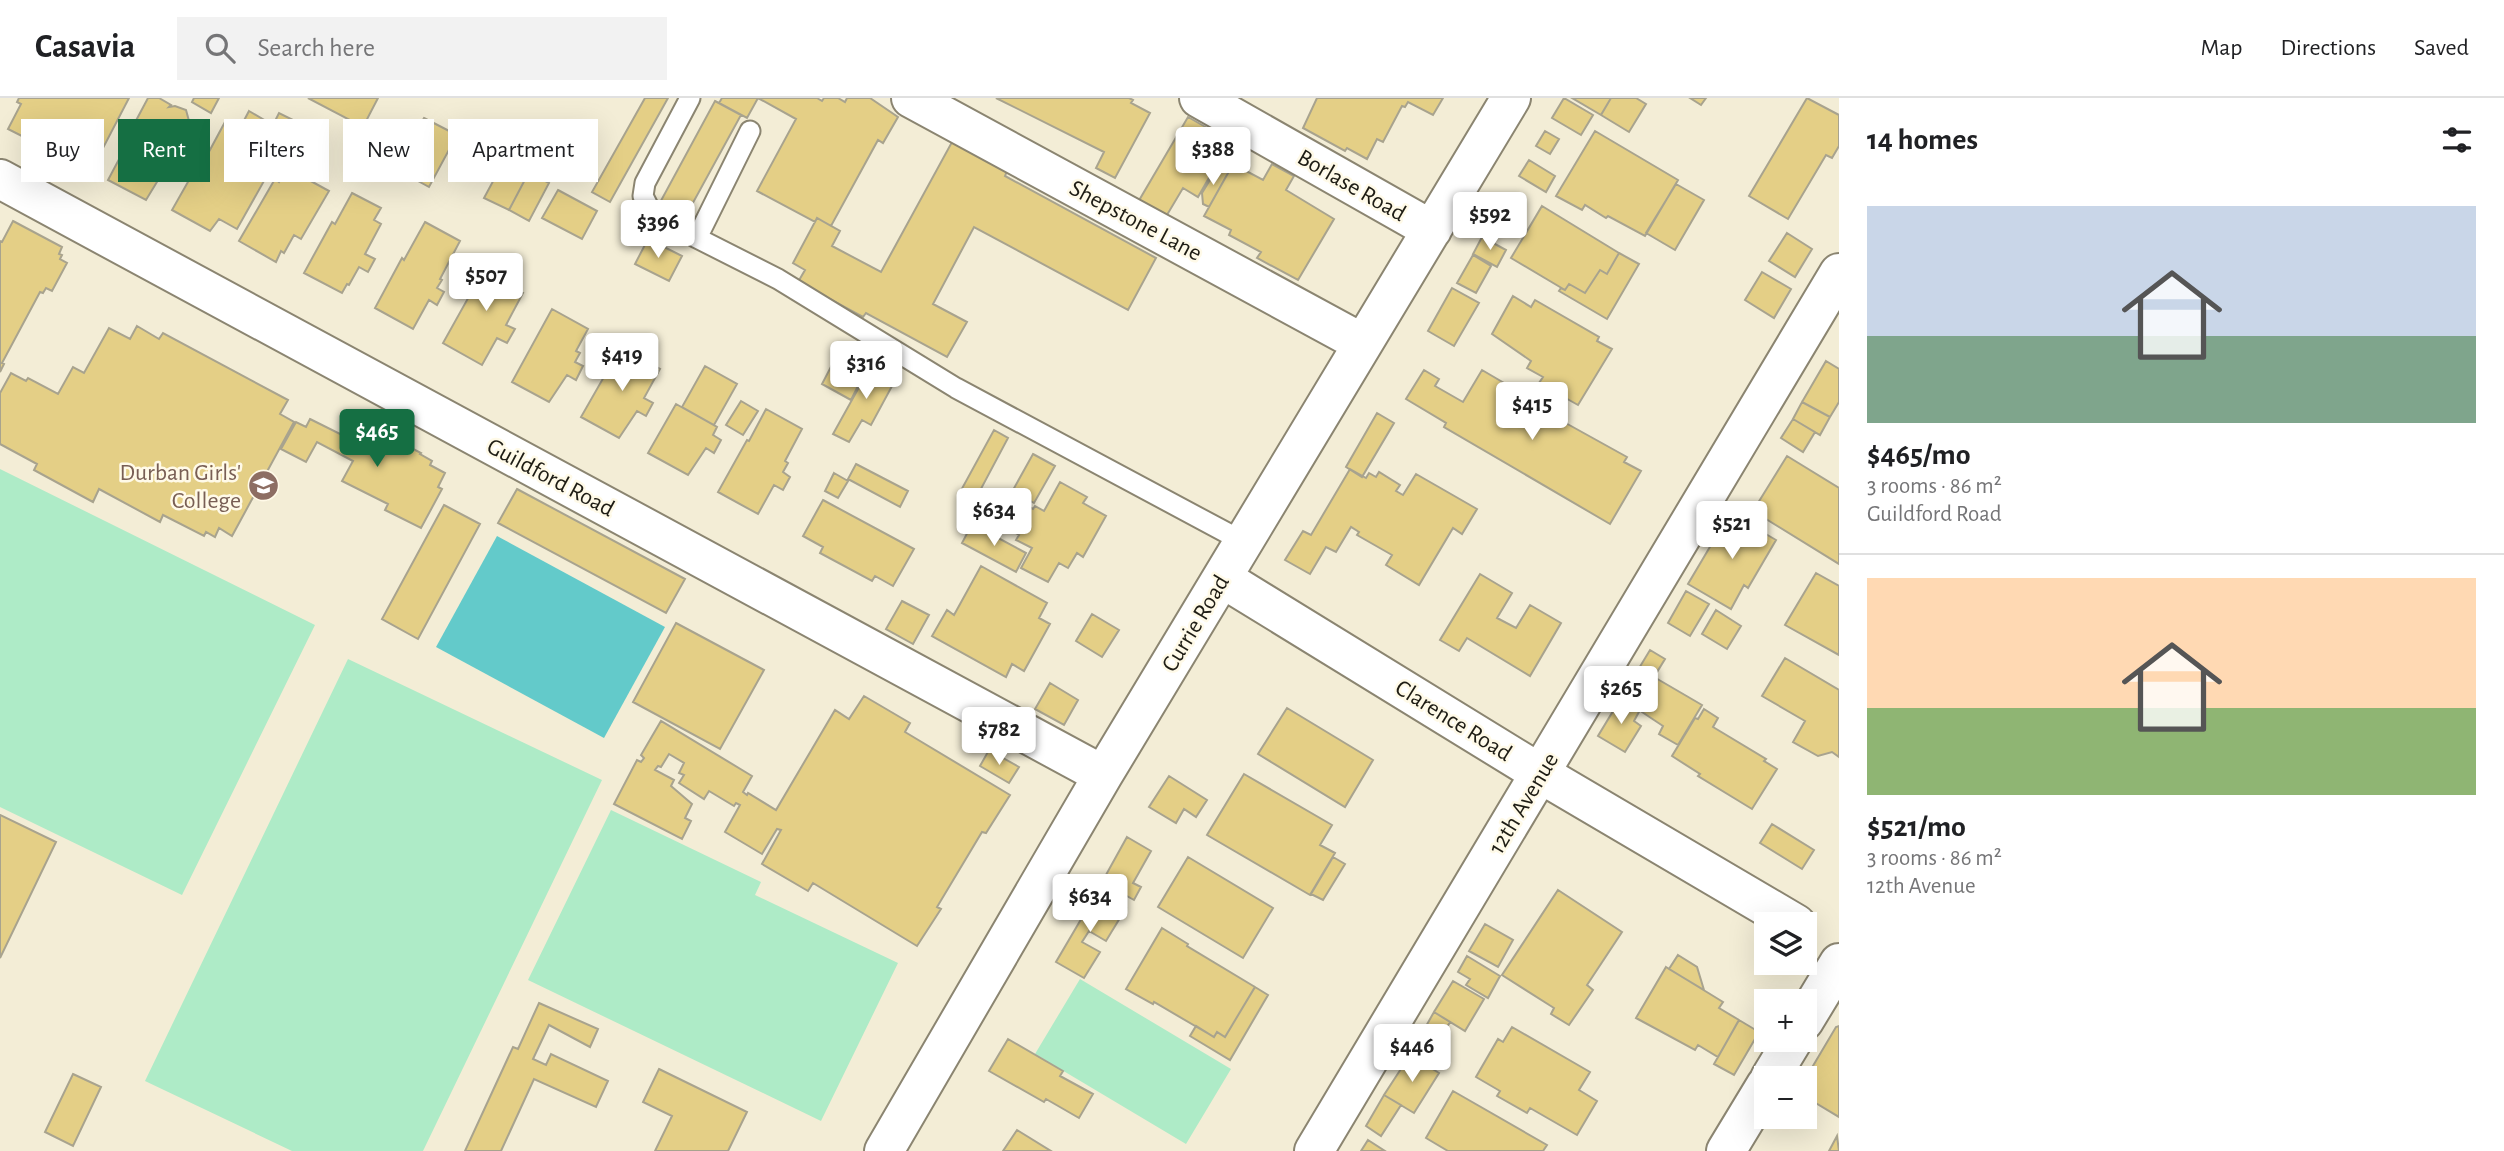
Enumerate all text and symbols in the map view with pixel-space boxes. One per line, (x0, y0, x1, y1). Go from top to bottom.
search box (177, 17, 667, 80)
icon: search (201, 29, 239, 67)
text: Casavia (35, 31, 135, 64)
text: Search here (257, 35, 375, 61)
text: Map (2200, 36, 2242, 60)
text: Directions (2280, 36, 2376, 60)
text: Saved (2414, 36, 2469, 60)
chip: Buy (21, 119, 104, 182)
chip: Rent (118, 119, 210, 182)
chip: Filters (224, 119, 329, 182)
chip: New (343, 119, 434, 182)
chip: Apartment (448, 119, 598, 182)
icon: filters (2438, 121, 2476, 159)
text: 14 homes (1867, 125, 1978, 155)
pin: $388 (1172, 127, 1254, 187)
text: $388 (1192, 138, 1234, 161)
street label: Borlase Road (1293, 145, 1410, 226)
street label: Shepstone Lane (1065, 176, 1206, 266)
pin: $592 (1449, 192, 1531, 252)
pin: $396 (617, 200, 699, 260)
text: $592 (1469, 203, 1511, 226)
text: $396 (637, 211, 679, 234)
icon: home (2109, 252, 2235, 378)
pin: $507 (445, 254, 527, 313)
text: $507 (465, 264, 507, 287)
pin: $419 (581, 334, 663, 393)
pin: $316 (825, 342, 907, 401)
text: $419 (601, 344, 643, 367)
text: $316 (846, 352, 886, 375)
pin: $415 (1491, 382, 1573, 442)
text: $415 (1512, 393, 1552, 416)
pin: $465 (336, 410, 418, 469)
text: $465 (356, 420, 398, 443)
street label: Guildford Road (483, 434, 618, 521)
text: $465/mo (1867, 440, 1971, 470)
place label: Durban Girls' College (119, 461, 241, 513)
school or university icon: Durban Girls' College (247, 469, 281, 503)
text: 3 rooms · 86 m² (1867, 475, 2002, 498)
pin: $634 (953, 489, 1035, 548)
text: $634 (973, 499, 1015, 522)
pin: $521 (1691, 502, 1773, 561)
text: Guildford Road (1867, 503, 2002, 526)
text: $521 (1712, 512, 1752, 535)
street label: Currie Road (1158, 571, 1234, 676)
icon: home (2109, 624, 2235, 750)
pin: $265 (1580, 666, 1662, 726)
street label: Clarence Road (1391, 676, 1516, 766)
text: $265 (1600, 677, 1642, 700)
pin: $782 (958, 708, 1040, 767)
text: $782 (978, 718, 1020, 741)
street label: 12th Avenue (1484, 749, 1563, 858)
text: $521/mo (1867, 812, 1966, 842)
text: 3 rooms · 86 m² (1867, 847, 2002, 870)
pin: $634 (1049, 874, 1131, 934)
text: 12th Avenue (1867, 875, 1976, 898)
text: $634 (1069, 885, 1111, 908)
map controls (1754, 912, 1817, 1129)
button: layers (1754, 912, 1817, 975)
button: + (1754, 989, 1817, 1052)
pin: $446 (1371, 1024, 1453, 1084)
text: $446 (1390, 1035, 1434, 1058)
button: − (1754, 1066, 1817, 1129)

